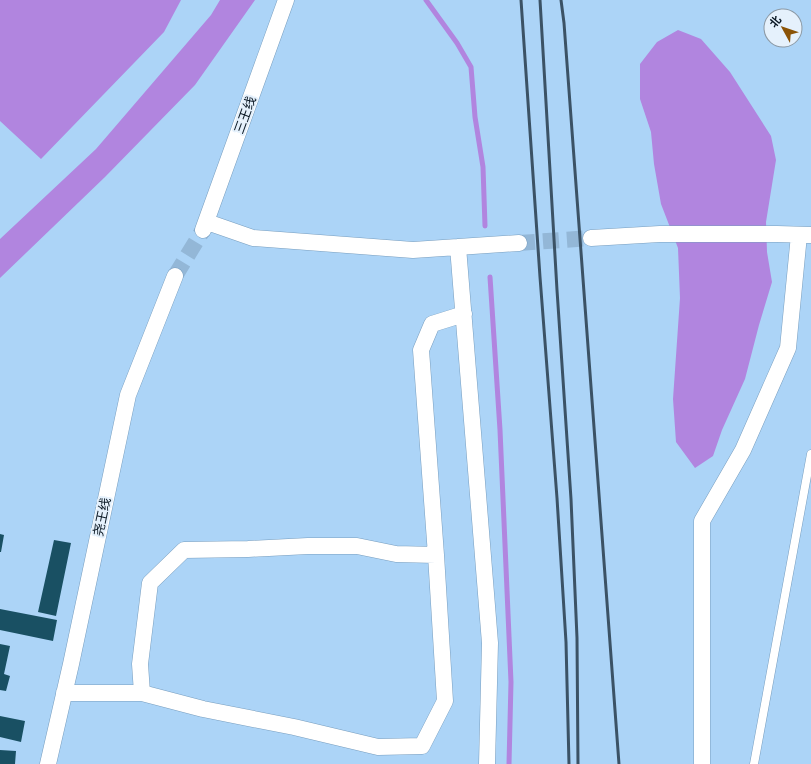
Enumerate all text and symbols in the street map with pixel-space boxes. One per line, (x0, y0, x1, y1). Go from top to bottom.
north arrow (763, 8, 803, 48)
text: 北 (767, 14, 784, 30)
street label: 三王线 (231, 94, 259, 136)
street label: 尧王线 (91, 496, 113, 538)

